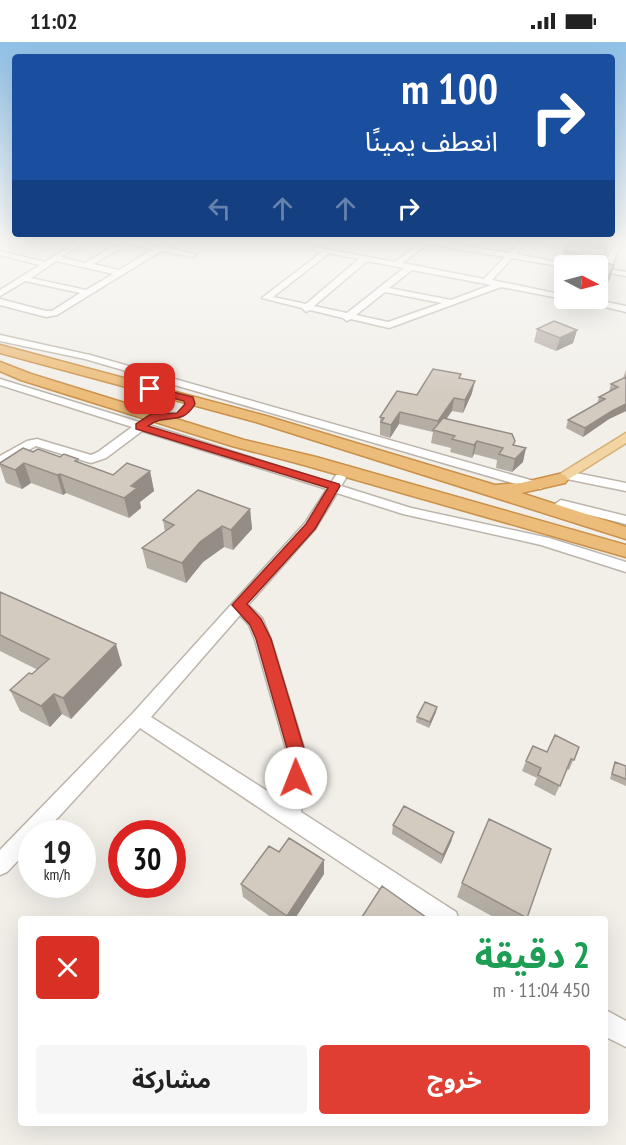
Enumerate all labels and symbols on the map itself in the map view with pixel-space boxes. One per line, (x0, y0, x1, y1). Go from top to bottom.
north arrow (554, 255, 608, 309)
pin (124, 363, 175, 414)
position arrow (264, 746, 328, 810)
speed limit sign: 30 (108, 820, 186, 898)

